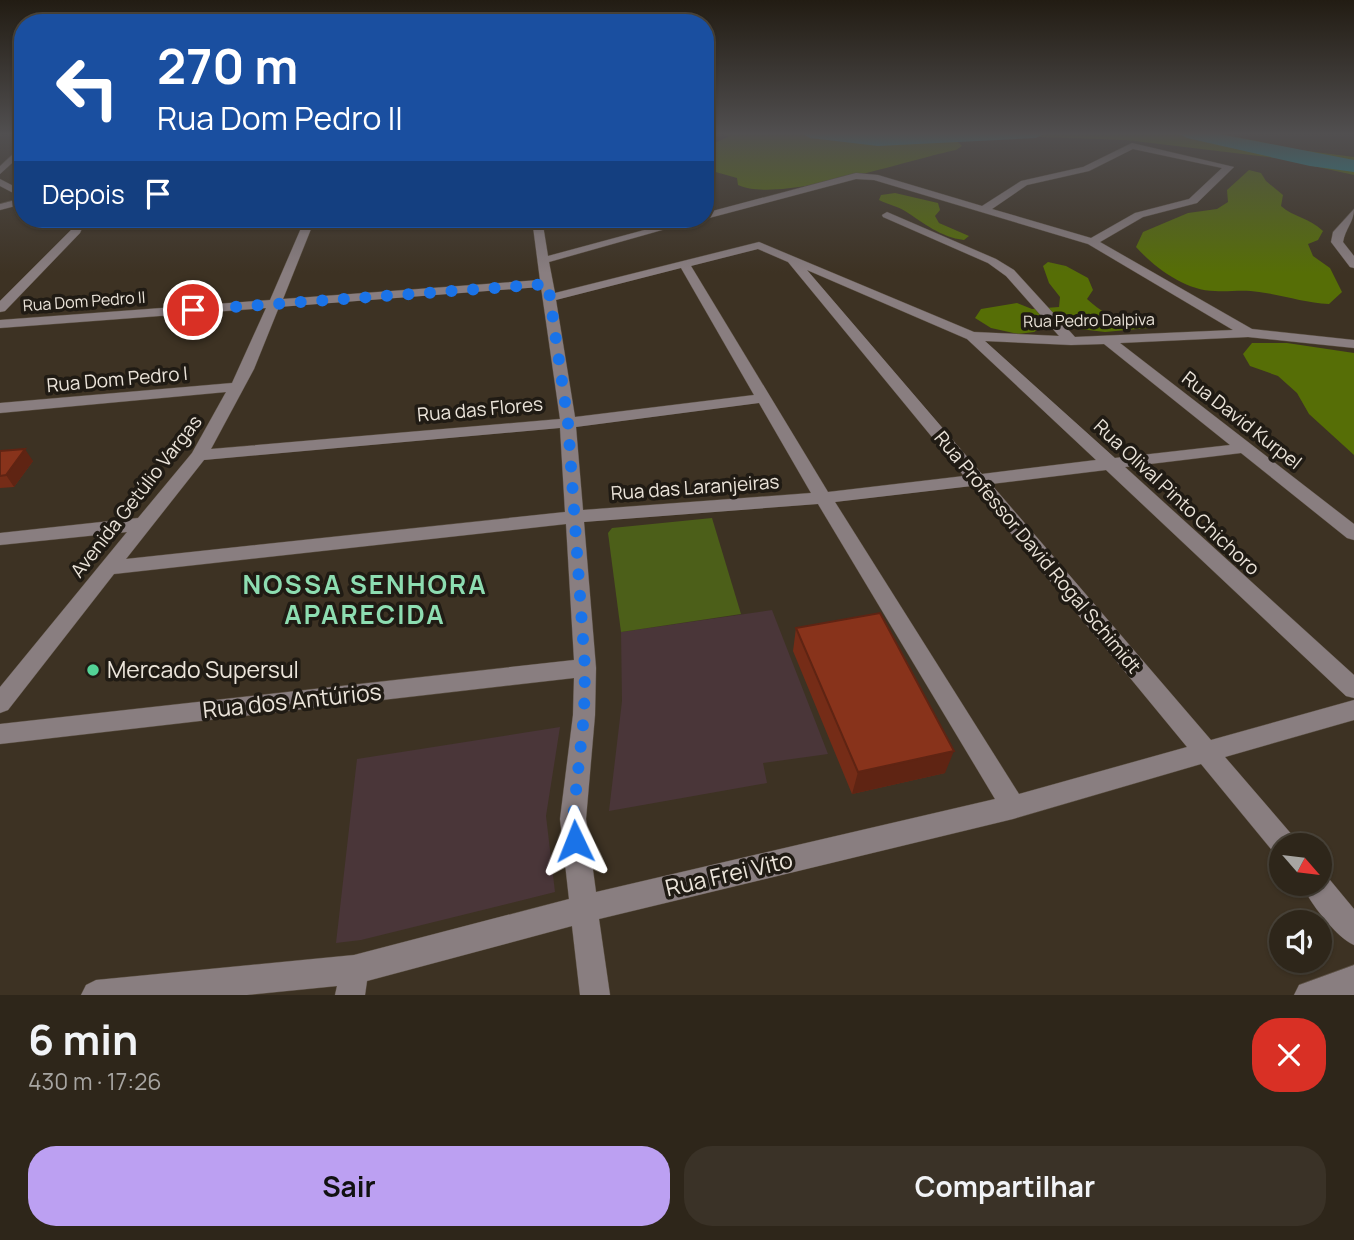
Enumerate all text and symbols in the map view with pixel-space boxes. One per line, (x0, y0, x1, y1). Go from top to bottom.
text: 270 m (157, 32, 298, 99)
icon: left (42, 42, 133, 133)
text: Rua Dom Pedro II (157, 96, 403, 140)
icon: arrive (139, 175, 177, 213)
text: Depois (42, 176, 125, 212)
pin (163, 280, 223, 340)
street label: Rua Dom Pedro II (22, 286, 146, 316)
icon: arrive (174, 291, 212, 329)
street label: Rua Pedro Dalpiva (1023, 308, 1155, 332)
street label: Rua Dom Pedro I (45, 360, 189, 398)
street label: Rua David Kurpel (1177, 365, 1307, 475)
street label: Rua das Flores (416, 391, 544, 427)
street label: Avenida Getúlio Vargas (64, 409, 208, 583)
street label: Rua Olival Pinto Chichoro (1088, 413, 1266, 581)
street label: Rua Professor David Rogal Schimidt (929, 425, 1147, 679)
street label: Rua das Laranjeiras (610, 468, 780, 506)
district label: NOSSA SENHORA APARECIDA (242, 566, 488, 632)
place label: Mercado Supersul (107, 653, 299, 685)
marker: Mercado Supersul (85, 662, 101, 678)
street label: Rua dos Antúrios (201, 675, 383, 725)
position arrow (538, 804, 612, 878)
north arrow (1269, 833, 1332, 896)
map controls (1269, 833, 1332, 973)
street label: Rua Frei Vito (662, 843, 796, 903)
button: sound (1269, 910, 1332, 973)
text: 6 min (28, 1010, 138, 1068)
button: close (1252, 1018, 1326, 1092)
text: 430 m · 17:26 (28, 1065, 162, 1097)
button: Sair (28, 1146, 670, 1226)
button: Compartilhar (684, 1146, 1326, 1226)

